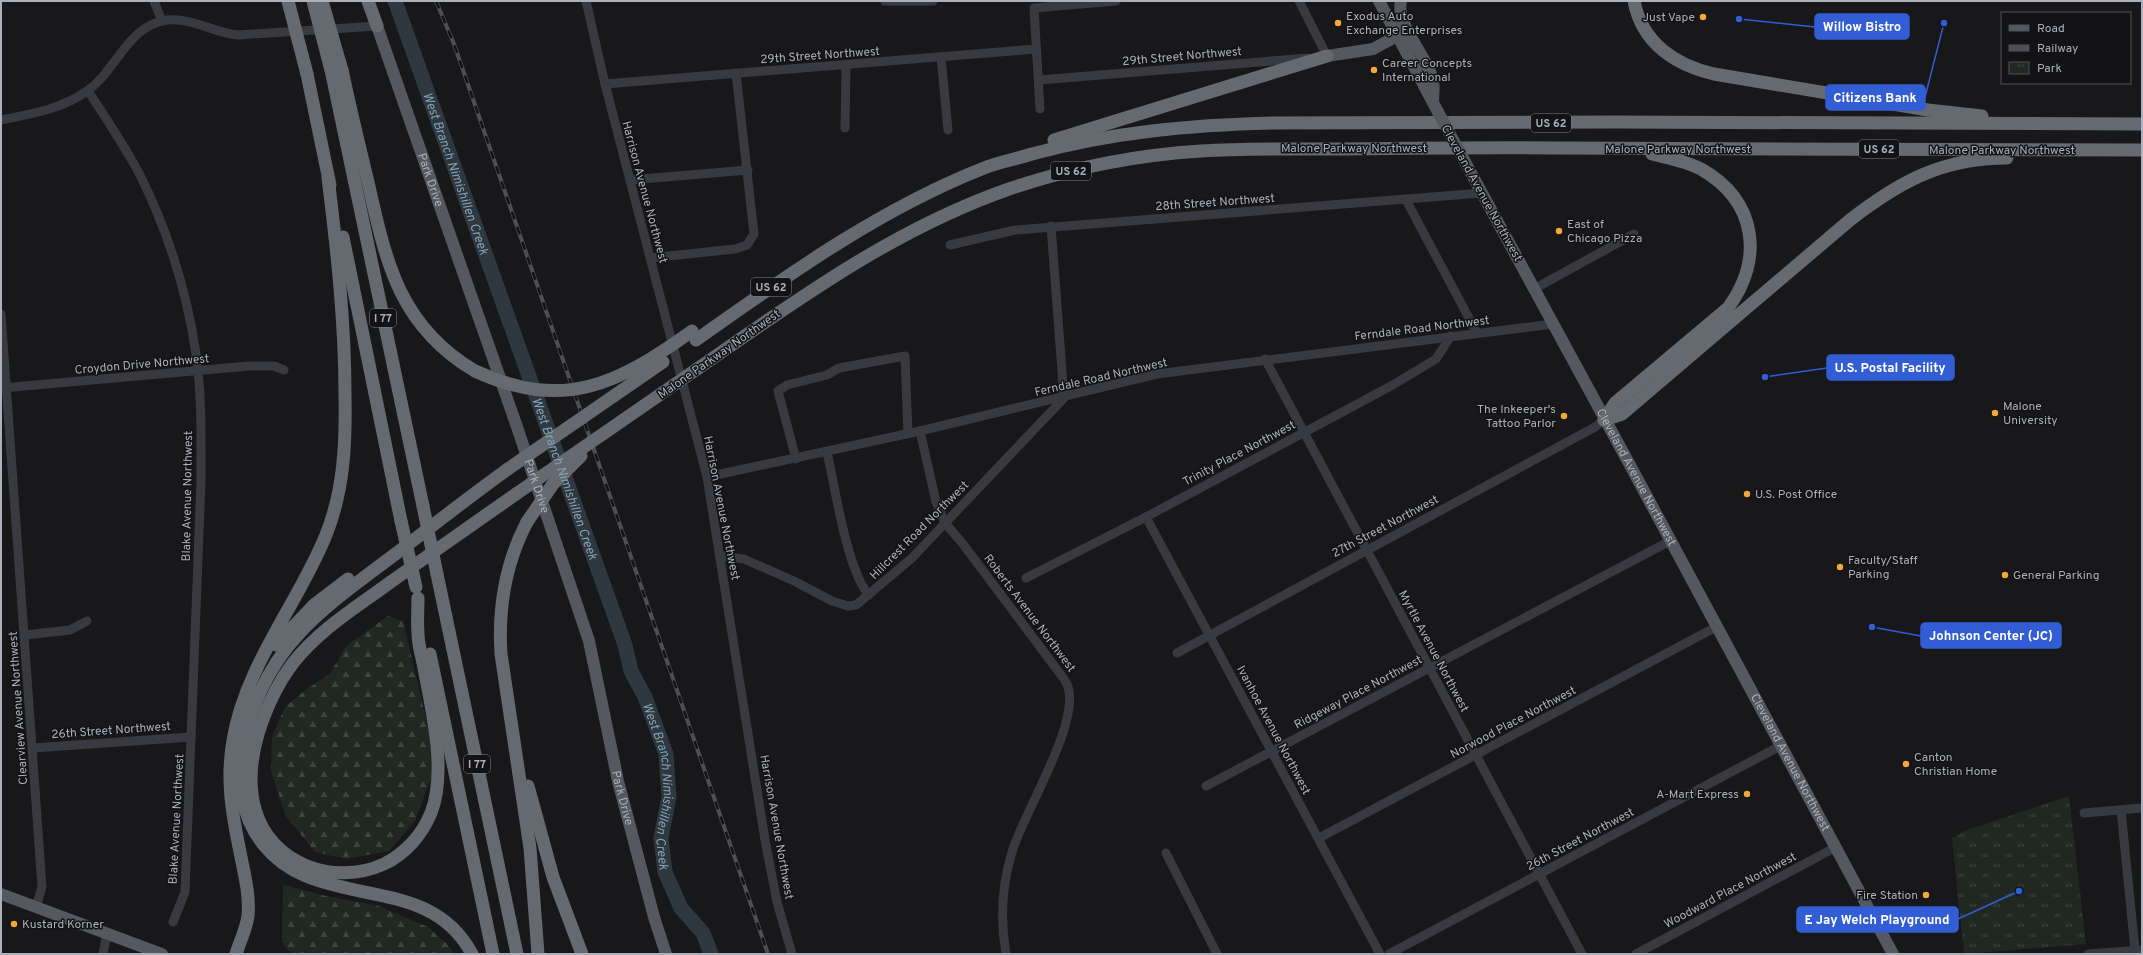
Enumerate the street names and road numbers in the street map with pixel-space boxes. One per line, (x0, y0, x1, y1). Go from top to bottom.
street label: 29th Street Northwest (760, 44, 880, 68)
street label: 29th Street Northwest (1122, 44, 1243, 70)
road number: US 62 (1531, 114, 1571, 132)
street label: Harrison Avenue Northwest (617, 119, 671, 265)
street label: Cleveland Avenue Northwest (1437, 122, 1525, 265)
road number: US 62 (1859, 140, 1899, 158)
street label: Malone Parkway Northwest (1281, 141, 1427, 157)
street label: Malone Parkway Northwest (1605, 142, 1751, 158)
street label: Malone Parkway Northwest (1929, 143, 2075, 159)
street label: Park Drive (413, 151, 447, 209)
road number: US 62 (1051, 162, 1091, 180)
street label: 28th Street Northwest (1155, 191, 1275, 215)
road number: US 62 (751, 278, 791, 296)
street label: Malone Parkway Northwest (655, 306, 784, 403)
road number: I 77 (370, 309, 396, 327)
street label: Ferndale Road Northwest (1354, 313, 1490, 345)
street label: Croydon Drive Northwest (74, 351, 210, 379)
street label: Ferndale Road Northwest (1033, 355, 1169, 401)
street label: Cleveland Avenue Northwest (1592, 406, 1679, 549)
street label: Trinity Place Northwest (1180, 417, 1299, 490)
street label: Blake Avenue Northwest (179, 430, 197, 562)
street label: Harrison Avenue Northwest (699, 435, 743, 582)
street label: Park Drive (519, 457, 552, 515)
street label: Hillcrest Road Northwest (867, 478, 973, 584)
street label: 27th Street Northwest (1329, 492, 1442, 562)
street label: Roberts Avenue Northwest (980, 551, 1079, 676)
street label: Myrtle Avenue Northwest (1394, 588, 1472, 715)
street label: Clearview Avenue Northwest (6, 631, 32, 785)
street label: Ridgeway Place Northwest (1292, 652, 1425, 734)
street label: Ivanhoe Avenue Northwest (1232, 663, 1314, 798)
street label: Norwood Place Northwest (1448, 683, 1579, 763)
street label: Cleveland Avenue Northwest (1746, 691, 1833, 834)
street label: 26th Street Northwest (51, 719, 171, 743)
street label: Blake Avenue Northwest (166, 753, 188, 885)
street label: Harrison Avenue Northwest (755, 754, 797, 901)
road number: I 77 (464, 755, 490, 773)
street label: Park Drive (607, 769, 636, 827)
street label: 26th Street Northwest (1524, 805, 1637, 875)
street label: Woodward Place Northwest (1662, 849, 1799, 933)

